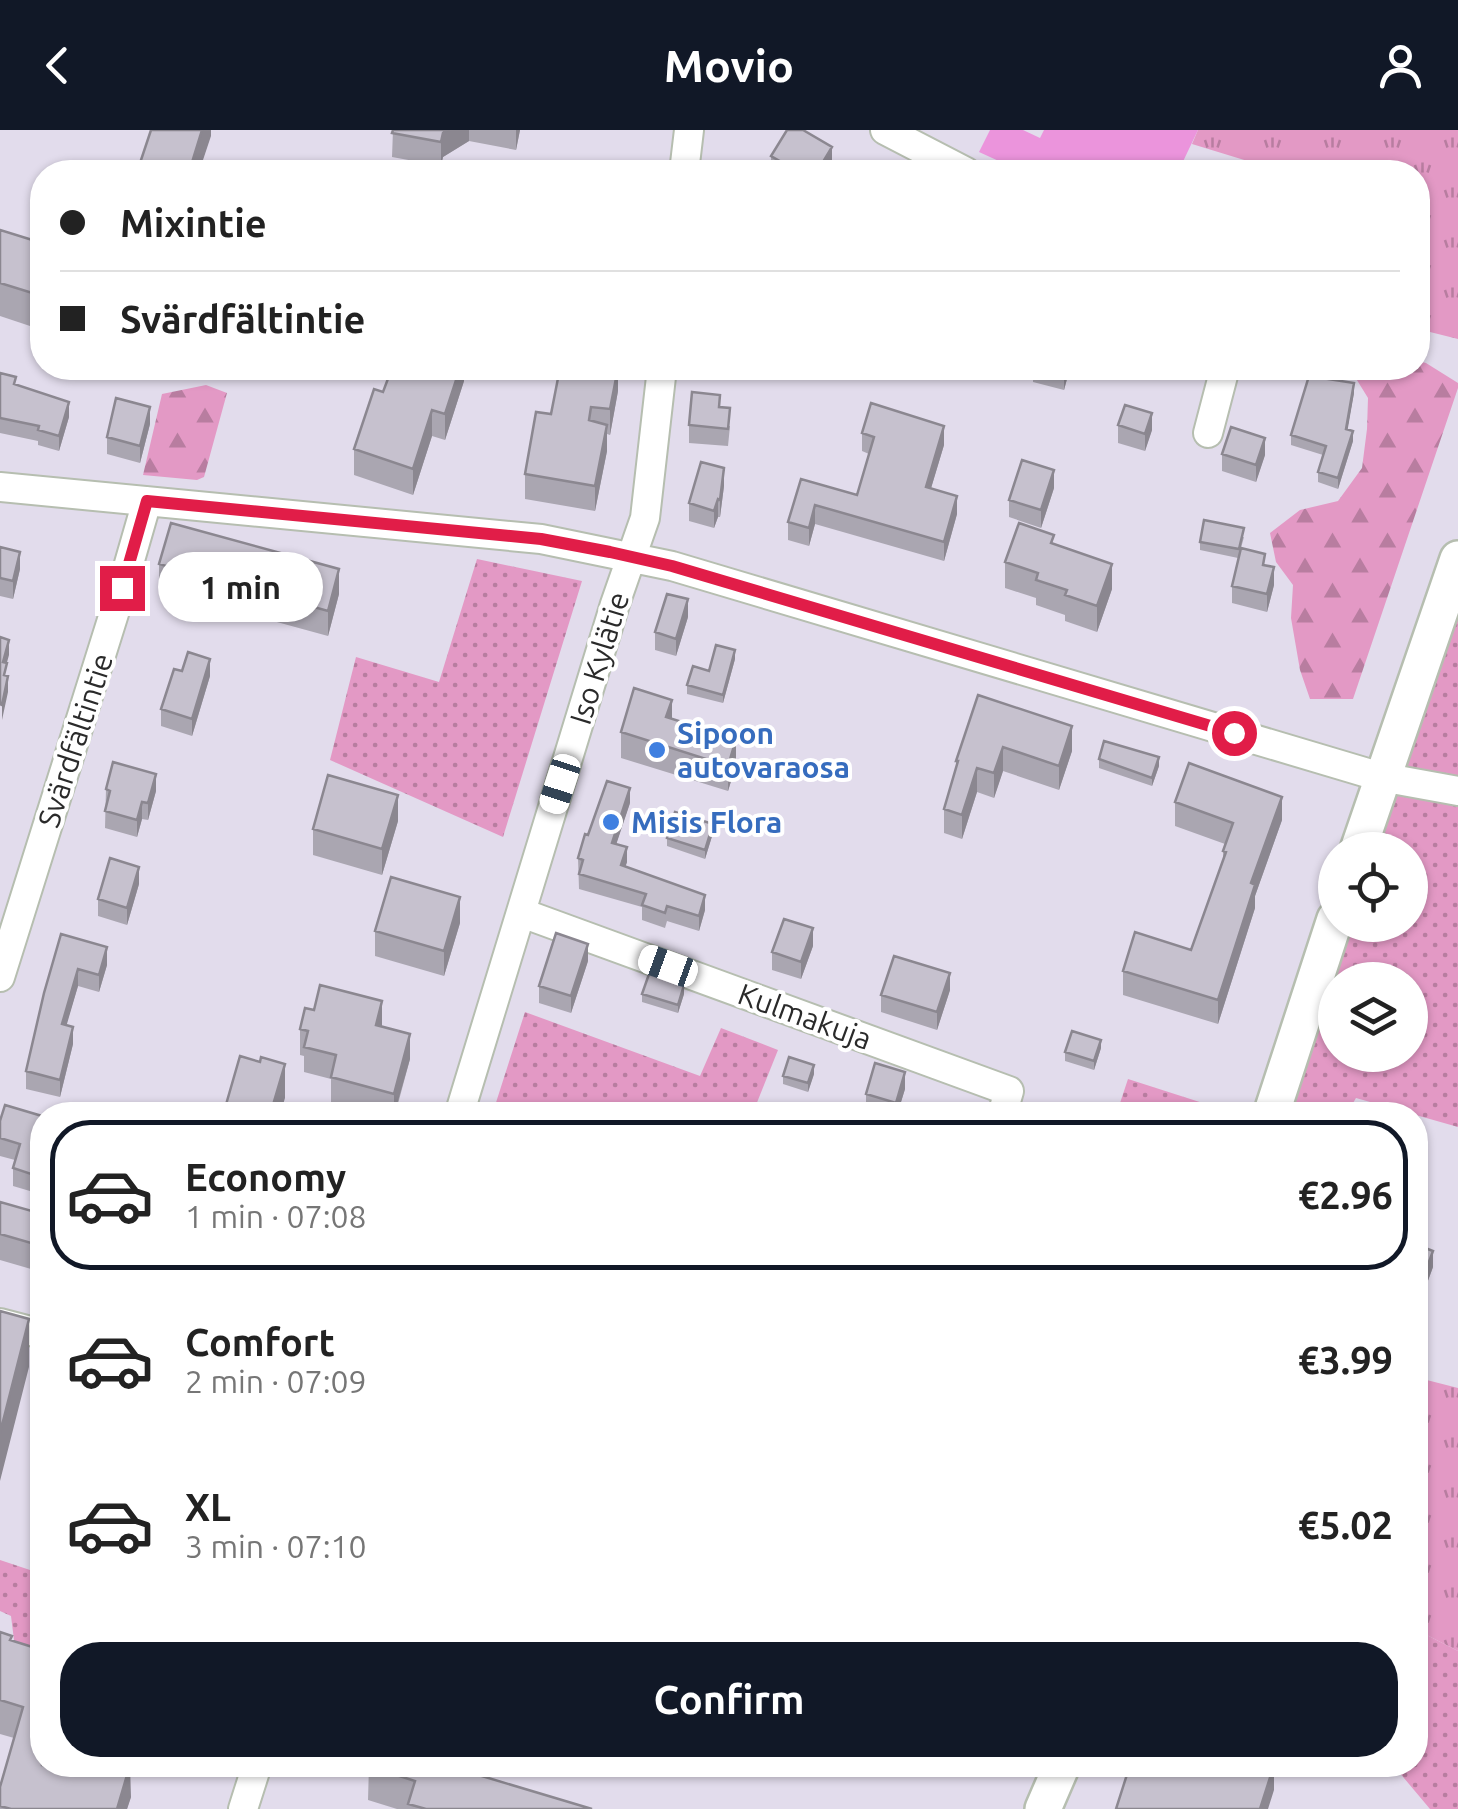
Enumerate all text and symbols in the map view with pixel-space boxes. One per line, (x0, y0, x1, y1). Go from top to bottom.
icon: back (30, 38, 85, 93)
icon: person (1373, 38, 1428, 93)
text: Movio (664, 40, 794, 91)
text: Mixintie (120, 202, 267, 244)
text: Svärdfältintie (120, 298, 365, 340)
callout: 1 min (157, 553, 322, 623)
route end (100, 566, 145, 611)
text: 1 min (200, 569, 281, 605)
street label: Iso Kylätie (563, 588, 635, 728)
street label: Svärdfältintie (31, 649, 119, 831)
route start (1212, 711, 1257, 756)
place label: Sipoon autovaraosa (677, 716, 850, 784)
marker: Sipoon autovaraosa (646, 739, 668, 761)
car (536, 751, 584, 817)
place label: Misis Flora (631, 805, 782, 839)
marker: Misis Flora (600, 811, 622, 833)
map controls (1318, 832, 1428, 1072)
button: locate (1318, 832, 1428, 942)
car (635, 942, 701, 990)
button: layers (1318, 962, 1428, 1072)
street label: Kulmakuja (734, 976, 876, 1056)
icon: car (65, 1150, 155, 1240)
text: Economy (185, 1156, 346, 1198)
text: €2.96 (1298, 1174, 1393, 1216)
text: 1 min · 07:08 (185, 1198, 367, 1234)
icon: car (65, 1315, 155, 1405)
text: Comfort (185, 1321, 335, 1363)
text: €3.99 (1298, 1339, 1393, 1381)
text: 2 min · 07:09 (185, 1363, 367, 1399)
icon: car (65, 1480, 155, 1570)
text: XL (185, 1486, 231, 1528)
text: €5.02 (1298, 1504, 1393, 1546)
text: 3 min · 07:10 (185, 1528, 367, 1564)
button: Confirm (60, 1642, 1398, 1757)

